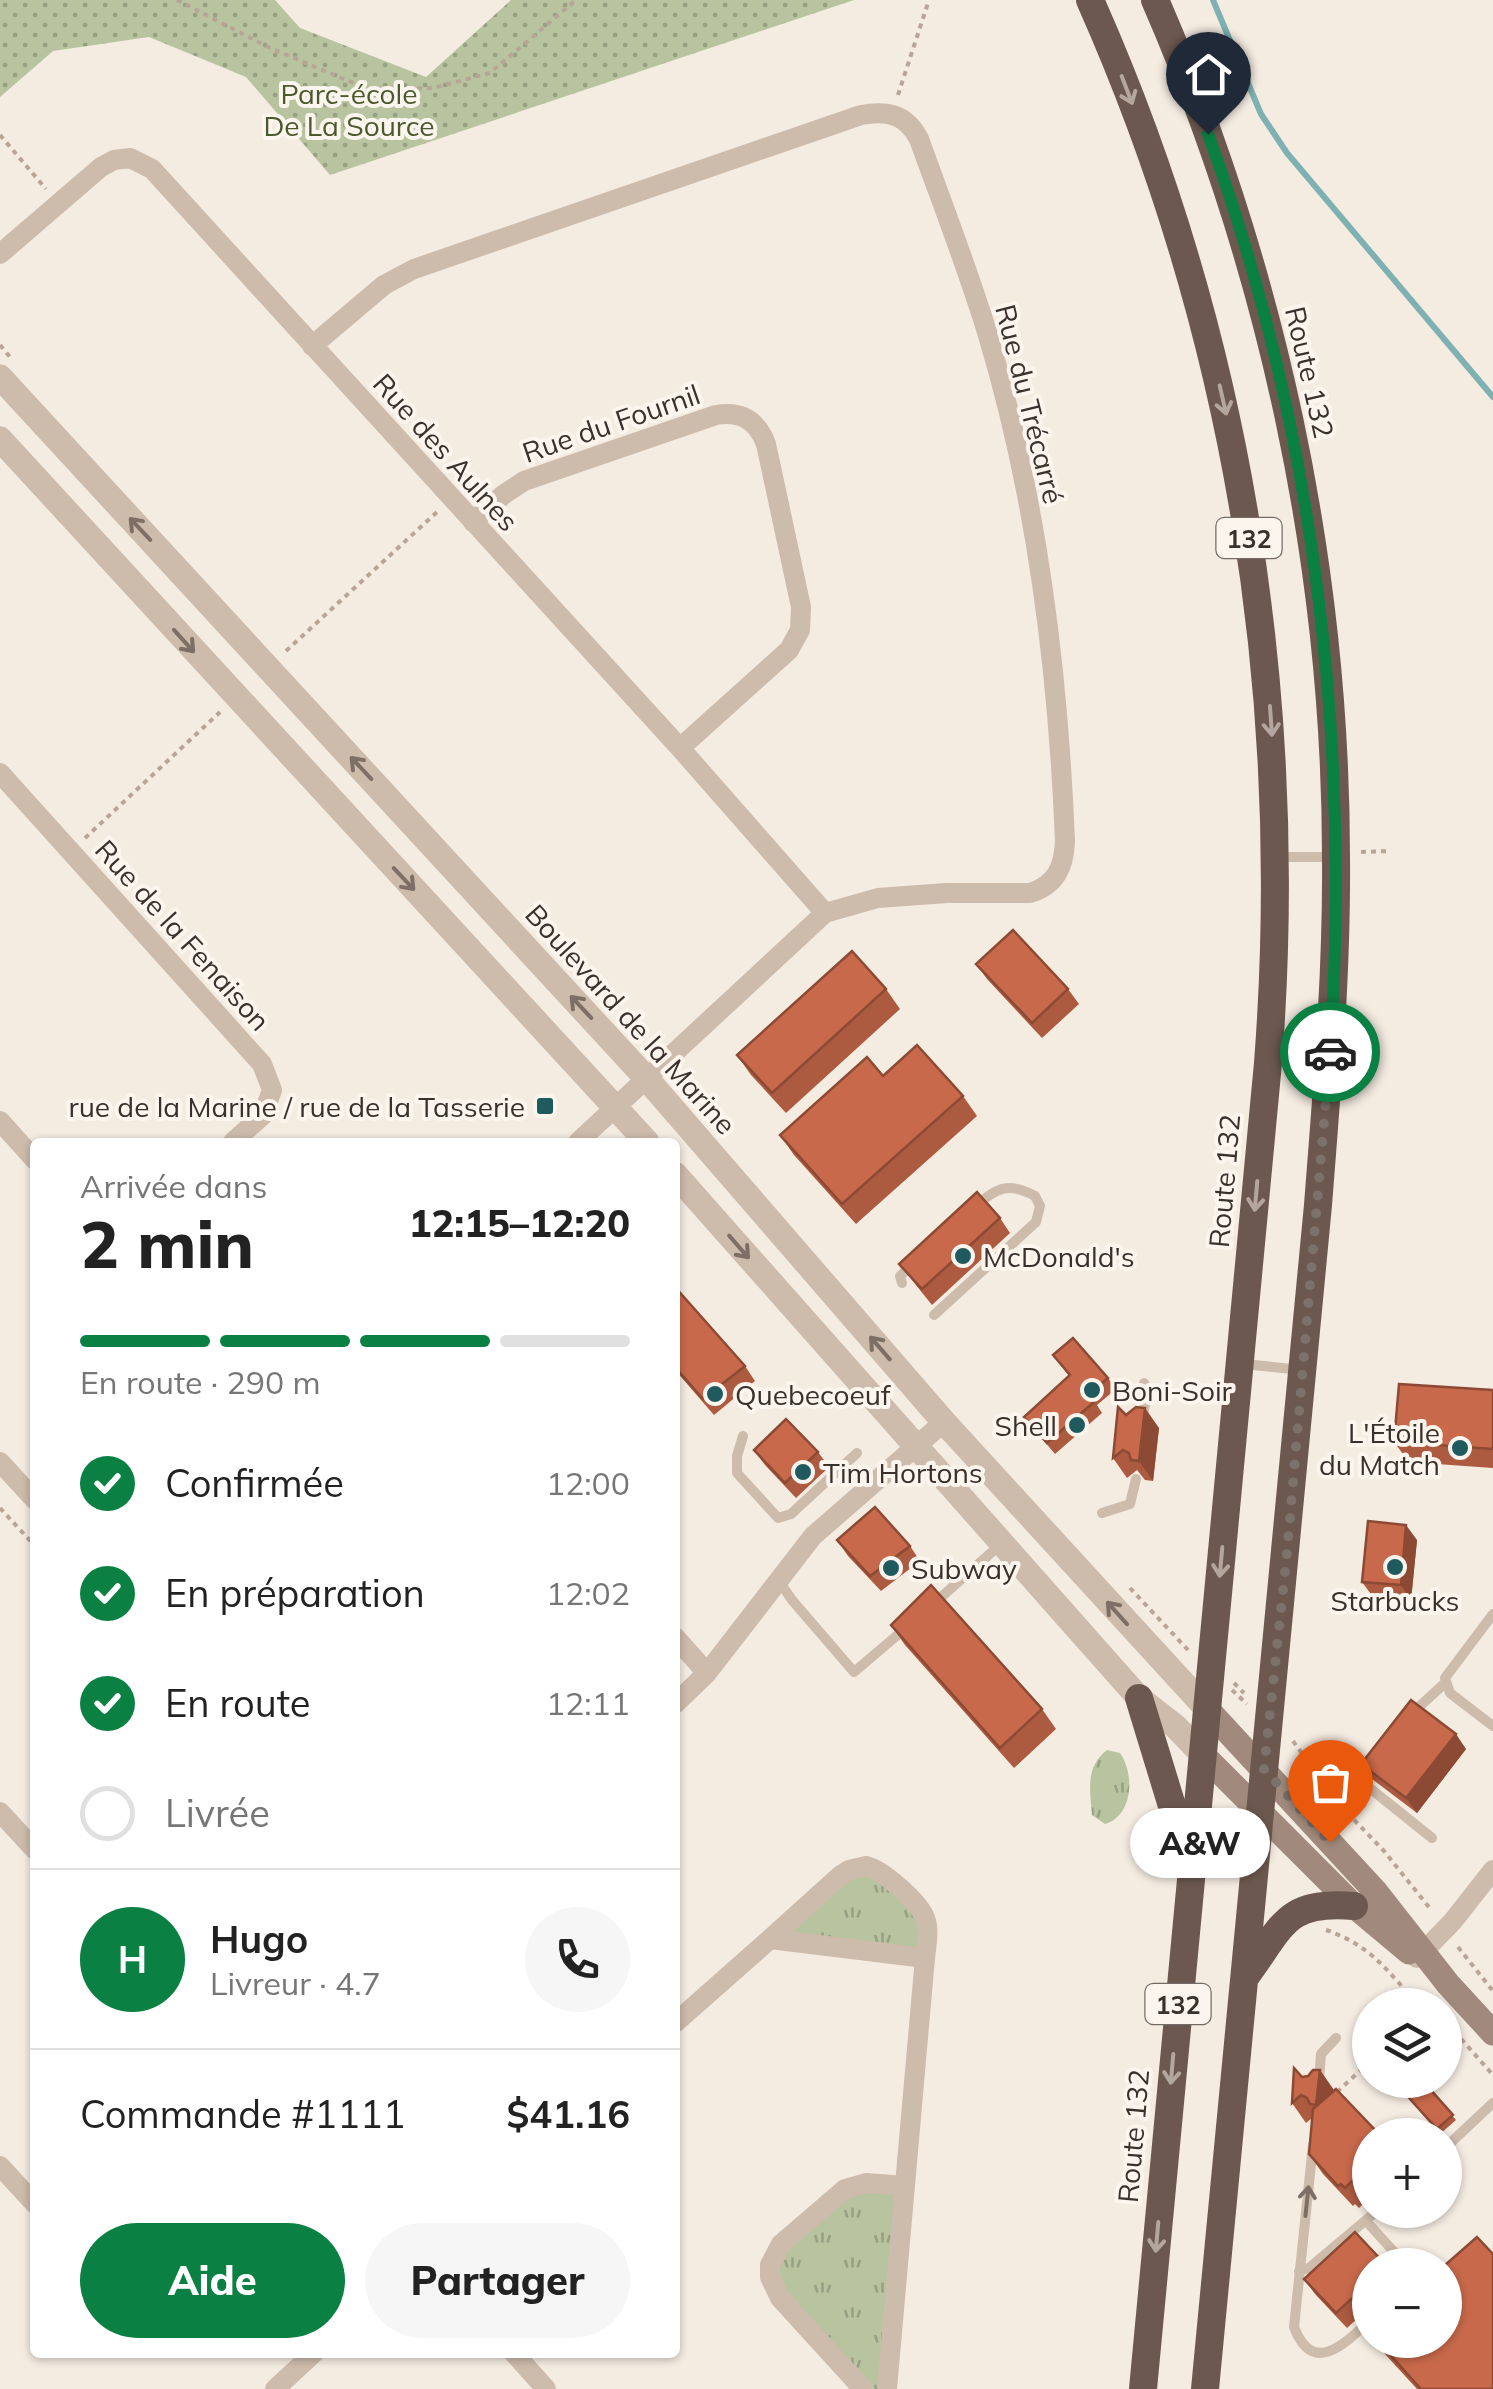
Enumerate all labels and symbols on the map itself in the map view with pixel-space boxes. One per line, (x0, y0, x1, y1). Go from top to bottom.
pin (1166, 32, 1251, 135)
one-way arrow (1120, 74, 1138, 105)
park label: Parc-école De La Source (263, 76, 435, 143)
street label: Rue du Trécarré (988, 301, 1072, 507)
street label: Route 132 (1278, 303, 1342, 441)
street label: Rue des Aulnes (366, 366, 526, 538)
street label: Rue du Fournil (518, 376, 704, 470)
one-way arrow (1215, 383, 1234, 415)
one-way arrow (129, 517, 152, 542)
road number: 132 (1216, 518, 1282, 558)
one-way arrow (172, 628, 195, 653)
one-way arrow (1262, 705, 1281, 737)
one-way arrow (350, 756, 373, 781)
street label: Rue de la Fenaison (88, 832, 278, 1038)
one-way arrow (392, 866, 415, 891)
street label: Boulevard de la Marine (518, 897, 744, 1141)
one-way arrow (570, 995, 593, 1020)
courier (1280, 1002, 1380, 1102)
place label: rue de la Marine / rue de la Tasserie (68, 1089, 525, 1124)
marker: rue de la Marine / rue de la Tasserie (534, 1095, 556, 1117)
street label: Route 132 (1201, 1113, 1247, 1249)
one-way arrow (1246, 1179, 1265, 1211)
one-way arrow (728, 1234, 750, 1260)
place label: McDonald's (983, 1239, 1135, 1274)
marker: McDonald's (952, 1245, 974, 1267)
one-way arrow (869, 1336, 892, 1361)
place label: Boni-Soir (1112, 1373, 1233, 1408)
place label: Quebecoeuf (735, 1377, 891, 1412)
marker: Boni-Soir (1081, 1379, 1103, 1401)
marker: Quebecoeuf (704, 1383, 726, 1405)
place label: Shell (995, 1408, 1057, 1443)
marker: Shell (1066, 1414, 1088, 1436)
place label: L'Étoile du Match (1319, 1415, 1440, 1482)
marker: L'Étoile du Match (1449, 1437, 1471, 1459)
place label: Tim Hortons (823, 1455, 983, 1490)
marker: Tim Hortons (792, 1461, 814, 1483)
one-way arrow (1211, 1546, 1230, 1578)
place label: Subway (911, 1551, 1017, 1586)
marker: Starbucks (1384, 1556, 1406, 1578)
marker: Subway (880, 1557, 902, 1579)
place label: Starbucks (1330, 1583, 1460, 1618)
one-way arrow (1105, 1601, 1128, 1626)
pin (1288, 1740, 1373, 1843)
callout: A&W (1130, 1807, 1270, 1877)
road number: 132 (1146, 1984, 1210, 2024)
one-way arrow (1163, 2052, 1182, 2084)
street label: Route 132 (1110, 2068, 1156, 2204)
one-way arrow (1298, 2186, 1317, 2218)
one-way arrow (1147, 2221, 1166, 2253)

